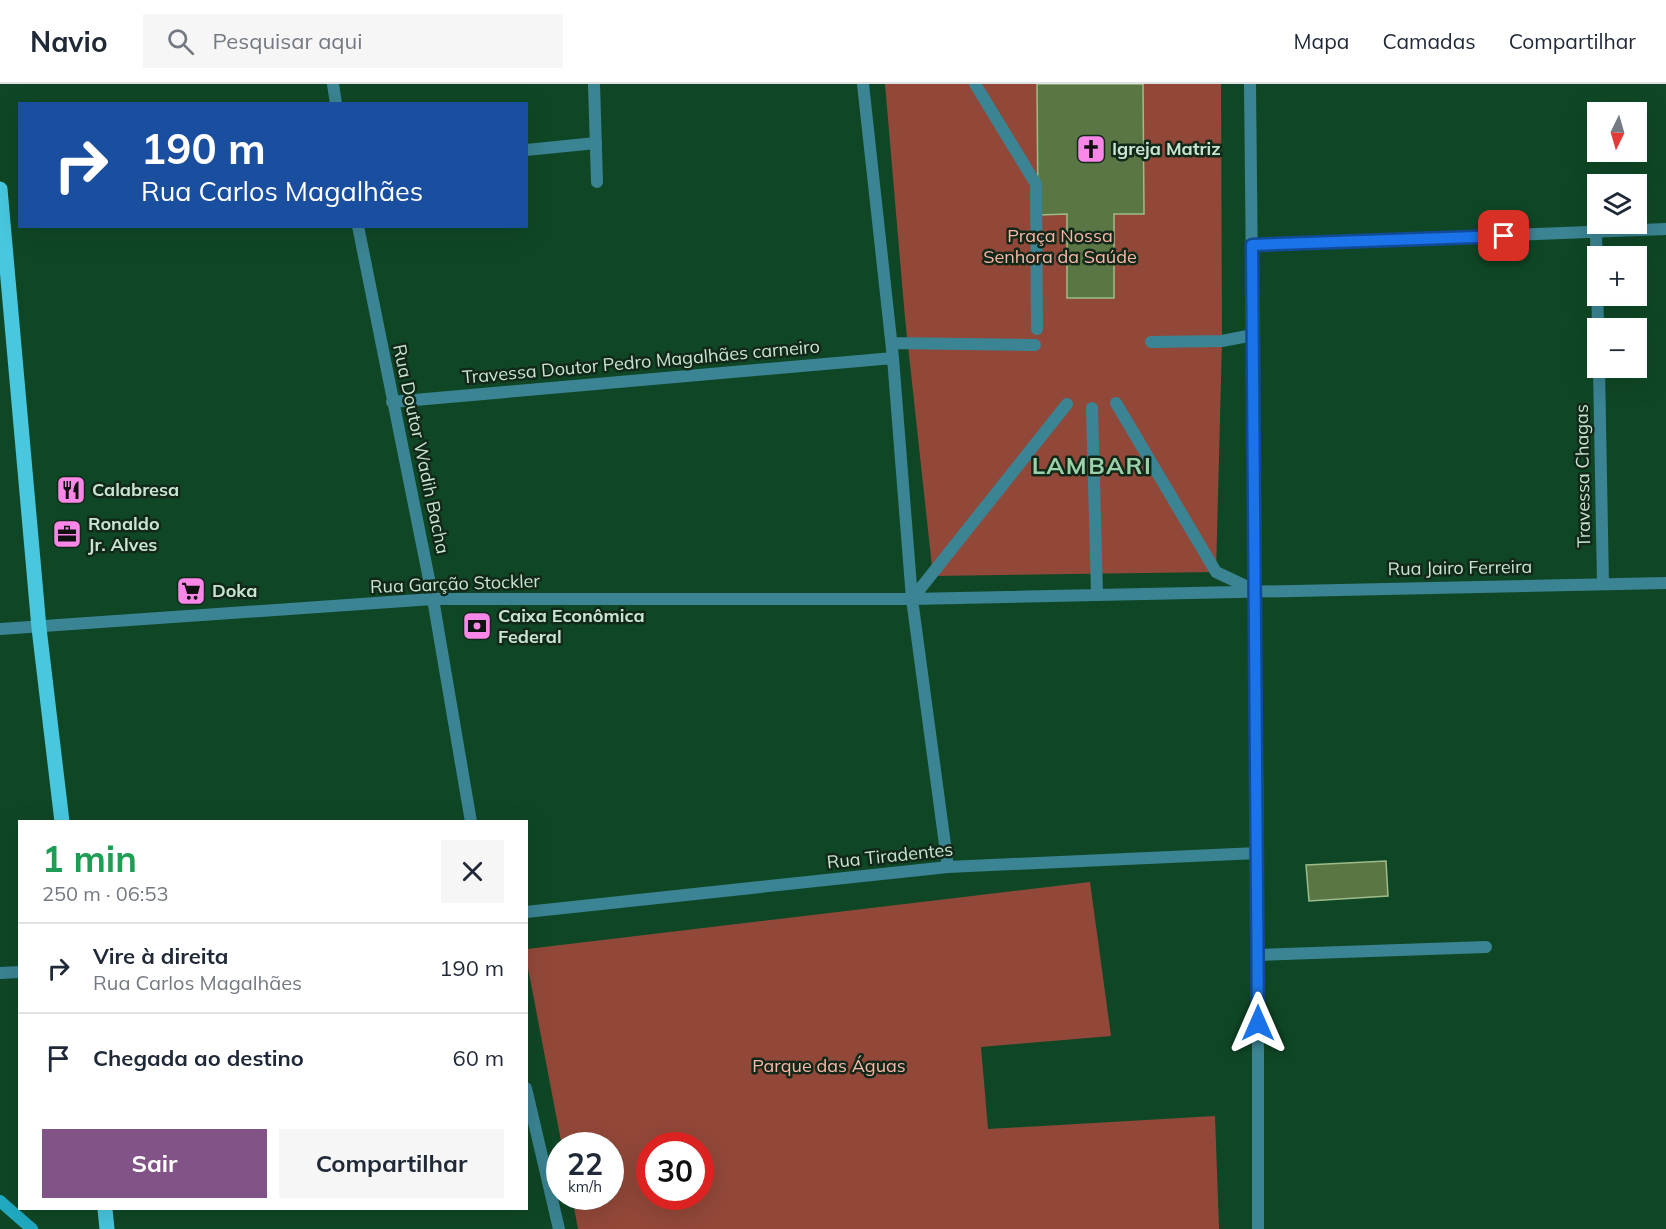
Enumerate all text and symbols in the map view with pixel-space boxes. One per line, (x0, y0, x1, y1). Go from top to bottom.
search box (143, 14, 563, 68)
text: Navio (30, 24, 107, 59)
icon: search (164, 25, 197, 58)
text: Pesquisar aqui (212, 27, 363, 55)
text: Mapa (1294, 28, 1349, 54)
text: Camadas (1382, 28, 1476, 54)
text: Compartilhar (1509, 28, 1636, 54)
north arrow (1587, 102, 1647, 162)
map controls (1587, 102, 1647, 378)
text: 190 m (141, 122, 266, 175)
icon: right (42, 126, 120, 204)
church icon: Igreja Matriz (1075, 133, 1107, 165)
place label: Igreja Matriz (1112, 137, 1221, 160)
text: Rua Carlos Magalhães (141, 174, 423, 208)
button: layers (1587, 174, 1647, 234)
pin (1478, 210, 1529, 261)
icon: arrive (1487, 219, 1520, 252)
park label: Praça Nossa Senhora da Saúde (983, 224, 1137, 268)
button: + (1587, 246, 1647, 306)
button: − (1587, 318, 1647, 378)
street label: Travessa Doutor Pedro Magalhães carneiro (461, 334, 821, 389)
street label: Rua Doutor Wadih Bacha (388, 342, 455, 556)
street label: Travessa Chagas (1570, 404, 1595, 548)
district label: LAMBARI (1032, 450, 1152, 480)
restaurant icon: Calabresa (55, 474, 87, 506)
place label: Calabresa (92, 478, 179, 501)
place label: Ronaldo Jr. Alves (88, 512, 160, 556)
office icon: Ronaldo Jr. Alves (51, 518, 83, 550)
street label: Rua Jairo Ferreira (1388, 555, 1532, 580)
street label: Rua Garção Stockler (370, 569, 541, 598)
supermarket icon: Doka (175, 575, 207, 607)
place label: Doka (212, 579, 257, 602)
place label: Caixa Econômica Federal (498, 604, 645, 648)
bank icon: Caixa Econômica Federal (461, 610, 493, 642)
text: 1 min (42, 836, 137, 881)
street label: Rua Tiradentes (826, 837, 954, 874)
button: close (441, 840, 504, 903)
text: 250 m · 06:53 (42, 881, 168, 906)
text: Vire à direita (93, 942, 228, 970)
icon: right (42, 952, 75, 985)
text: 190 m (439, 954, 504, 982)
text: Rua Carlos Magalhães (93, 970, 302, 995)
position arrow (1226, 991, 1290, 1055)
icon: arrive (42, 1042, 75, 1075)
text: Chegada ao destino (93, 1044, 304, 1072)
text: 60 m (453, 1044, 504, 1072)
park label: Parque das Águas (752, 1054, 906, 1077)
button: Sair (42, 1129, 267, 1198)
button: Compartilhar (279, 1129, 504, 1198)
speed limit sign: 30 (636, 1132, 714, 1210)
text: 22 (567, 1145, 603, 1183)
text: km/h (568, 1177, 602, 1196)

